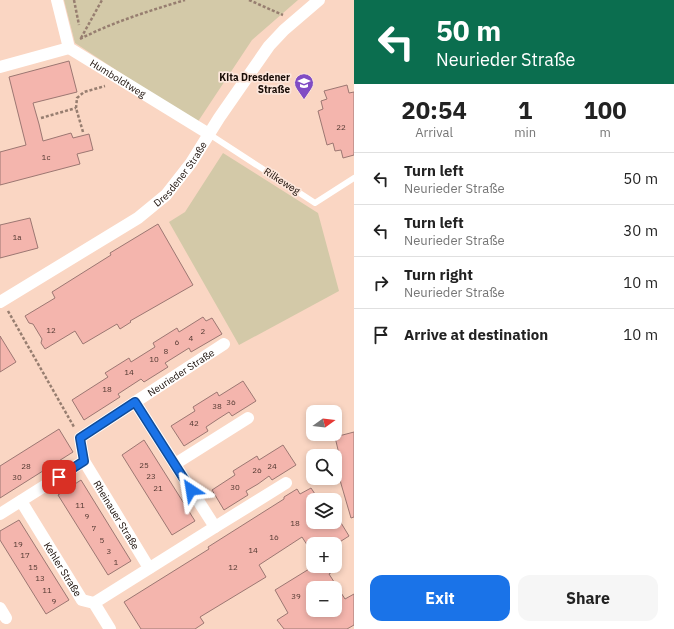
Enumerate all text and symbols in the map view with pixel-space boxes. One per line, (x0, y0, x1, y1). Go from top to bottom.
text: 50 m (436, 12, 501, 49)
icon: left (370, 16, 422, 68)
text: Neurieder Straße (436, 48, 575, 71)
street label: Humboldtweg (88, 56, 149, 101)
place label: Kita Dresdener Straße (219, 71, 290, 96)
school or university icon: Kita Dresdener Straße (293, 72, 315, 100)
text: 20:54 (401, 94, 467, 126)
text: 1 (518, 94, 532, 126)
text: 100 (583, 94, 627, 126)
house number: 22 (336, 122, 346, 132)
text: Arrival (415, 124, 453, 141)
text: min (514, 124, 536, 141)
text: m (599, 124, 611, 141)
street label: Dresdener Straße (151, 138, 210, 209)
house number: 1c (42, 152, 50, 162)
text: Turn left (404, 161, 464, 180)
street label: Rilkeweg (261, 165, 303, 198)
icon: left (370, 168, 392, 190)
text: 50 m (623, 169, 658, 188)
text: Neurieder Straße (404, 180, 505, 197)
text: Turn left (404, 213, 464, 232)
icon: left (370, 220, 392, 242)
text: 30 m (623, 221, 658, 240)
house number: 1a (12, 232, 22, 242)
text: Neurieder Straße (404, 232, 505, 249)
text: Turn right (404, 265, 473, 284)
icon: right (370, 272, 392, 294)
text: 10 m (623, 273, 658, 292)
text: Neurieder Straße (404, 284, 505, 301)
icon: arrive (370, 324, 392, 346)
house number: 12 (46, 325, 56, 335)
text: Arrive at destination (404, 325, 548, 344)
text: 10 m (623, 325, 658, 344)
house number: 2 (201, 326, 206, 336)
house number: 4 (189, 333, 194, 343)
house number: 6 (175, 337, 180, 347)
street label: Neurieder Straße (145, 345, 217, 399)
house number: 8 (164, 346, 169, 356)
house number: 10 (149, 354, 159, 364)
house number: 14 (124, 367, 134, 377)
house number: 18 (102, 384, 112, 394)
house number: 36 (226, 397, 236, 407)
house number: 38 (212, 401, 222, 411)
north arrow (306, 405, 342, 441)
map controls (306, 405, 342, 617)
house number: 42 (189, 418, 199, 428)
button: search (306, 449, 342, 485)
pin (42, 460, 76, 494)
house number: 25 (139, 460, 149, 470)
house number: 28 (21, 461, 31, 471)
house number: 24 (267, 461, 277, 471)
house number: 26 (252, 465, 262, 475)
icon: arrive (48, 466, 70, 488)
position arrow (170, 469, 212, 511)
house number: 23 (146, 471, 156, 481)
house number: 30 (12, 472, 22, 482)
street label: Rheinauer Straße (91, 478, 143, 552)
house number: 30 (230, 482, 240, 492)
house number: 21 (153, 483, 163, 493)
button: layers (306, 493, 342, 529)
house number: 11 (75, 500, 85, 510)
house number: 9 (85, 511, 90, 521)
house number: 18 (290, 518, 300, 528)
house number: 7 (92, 523, 97, 533)
house number: 16 (269, 532, 279, 542)
house number: 5 (100, 535, 105, 545)
button: + (306, 537, 342, 573)
house number: 19 (13, 539, 23, 549)
street label: Kehler Straße (41, 539, 85, 599)
house number: 14 (248, 545, 258, 555)
house number: 3 (107, 546, 112, 556)
house number: 17 (20, 550, 30, 560)
house number: 1 (114, 557, 119, 567)
house number: 15 (28, 562, 38, 572)
house number: 12 (228, 562, 238, 572)
house number: 13 (35, 573, 45, 583)
button: Exit (370, 575, 510, 621)
button: Share (518, 575, 658, 621)
button: − (306, 581, 342, 617)
house number: 11 (42, 585, 52, 595)
house number: 39 (291, 591, 301, 601)
house number: 9 (52, 596, 57, 606)

